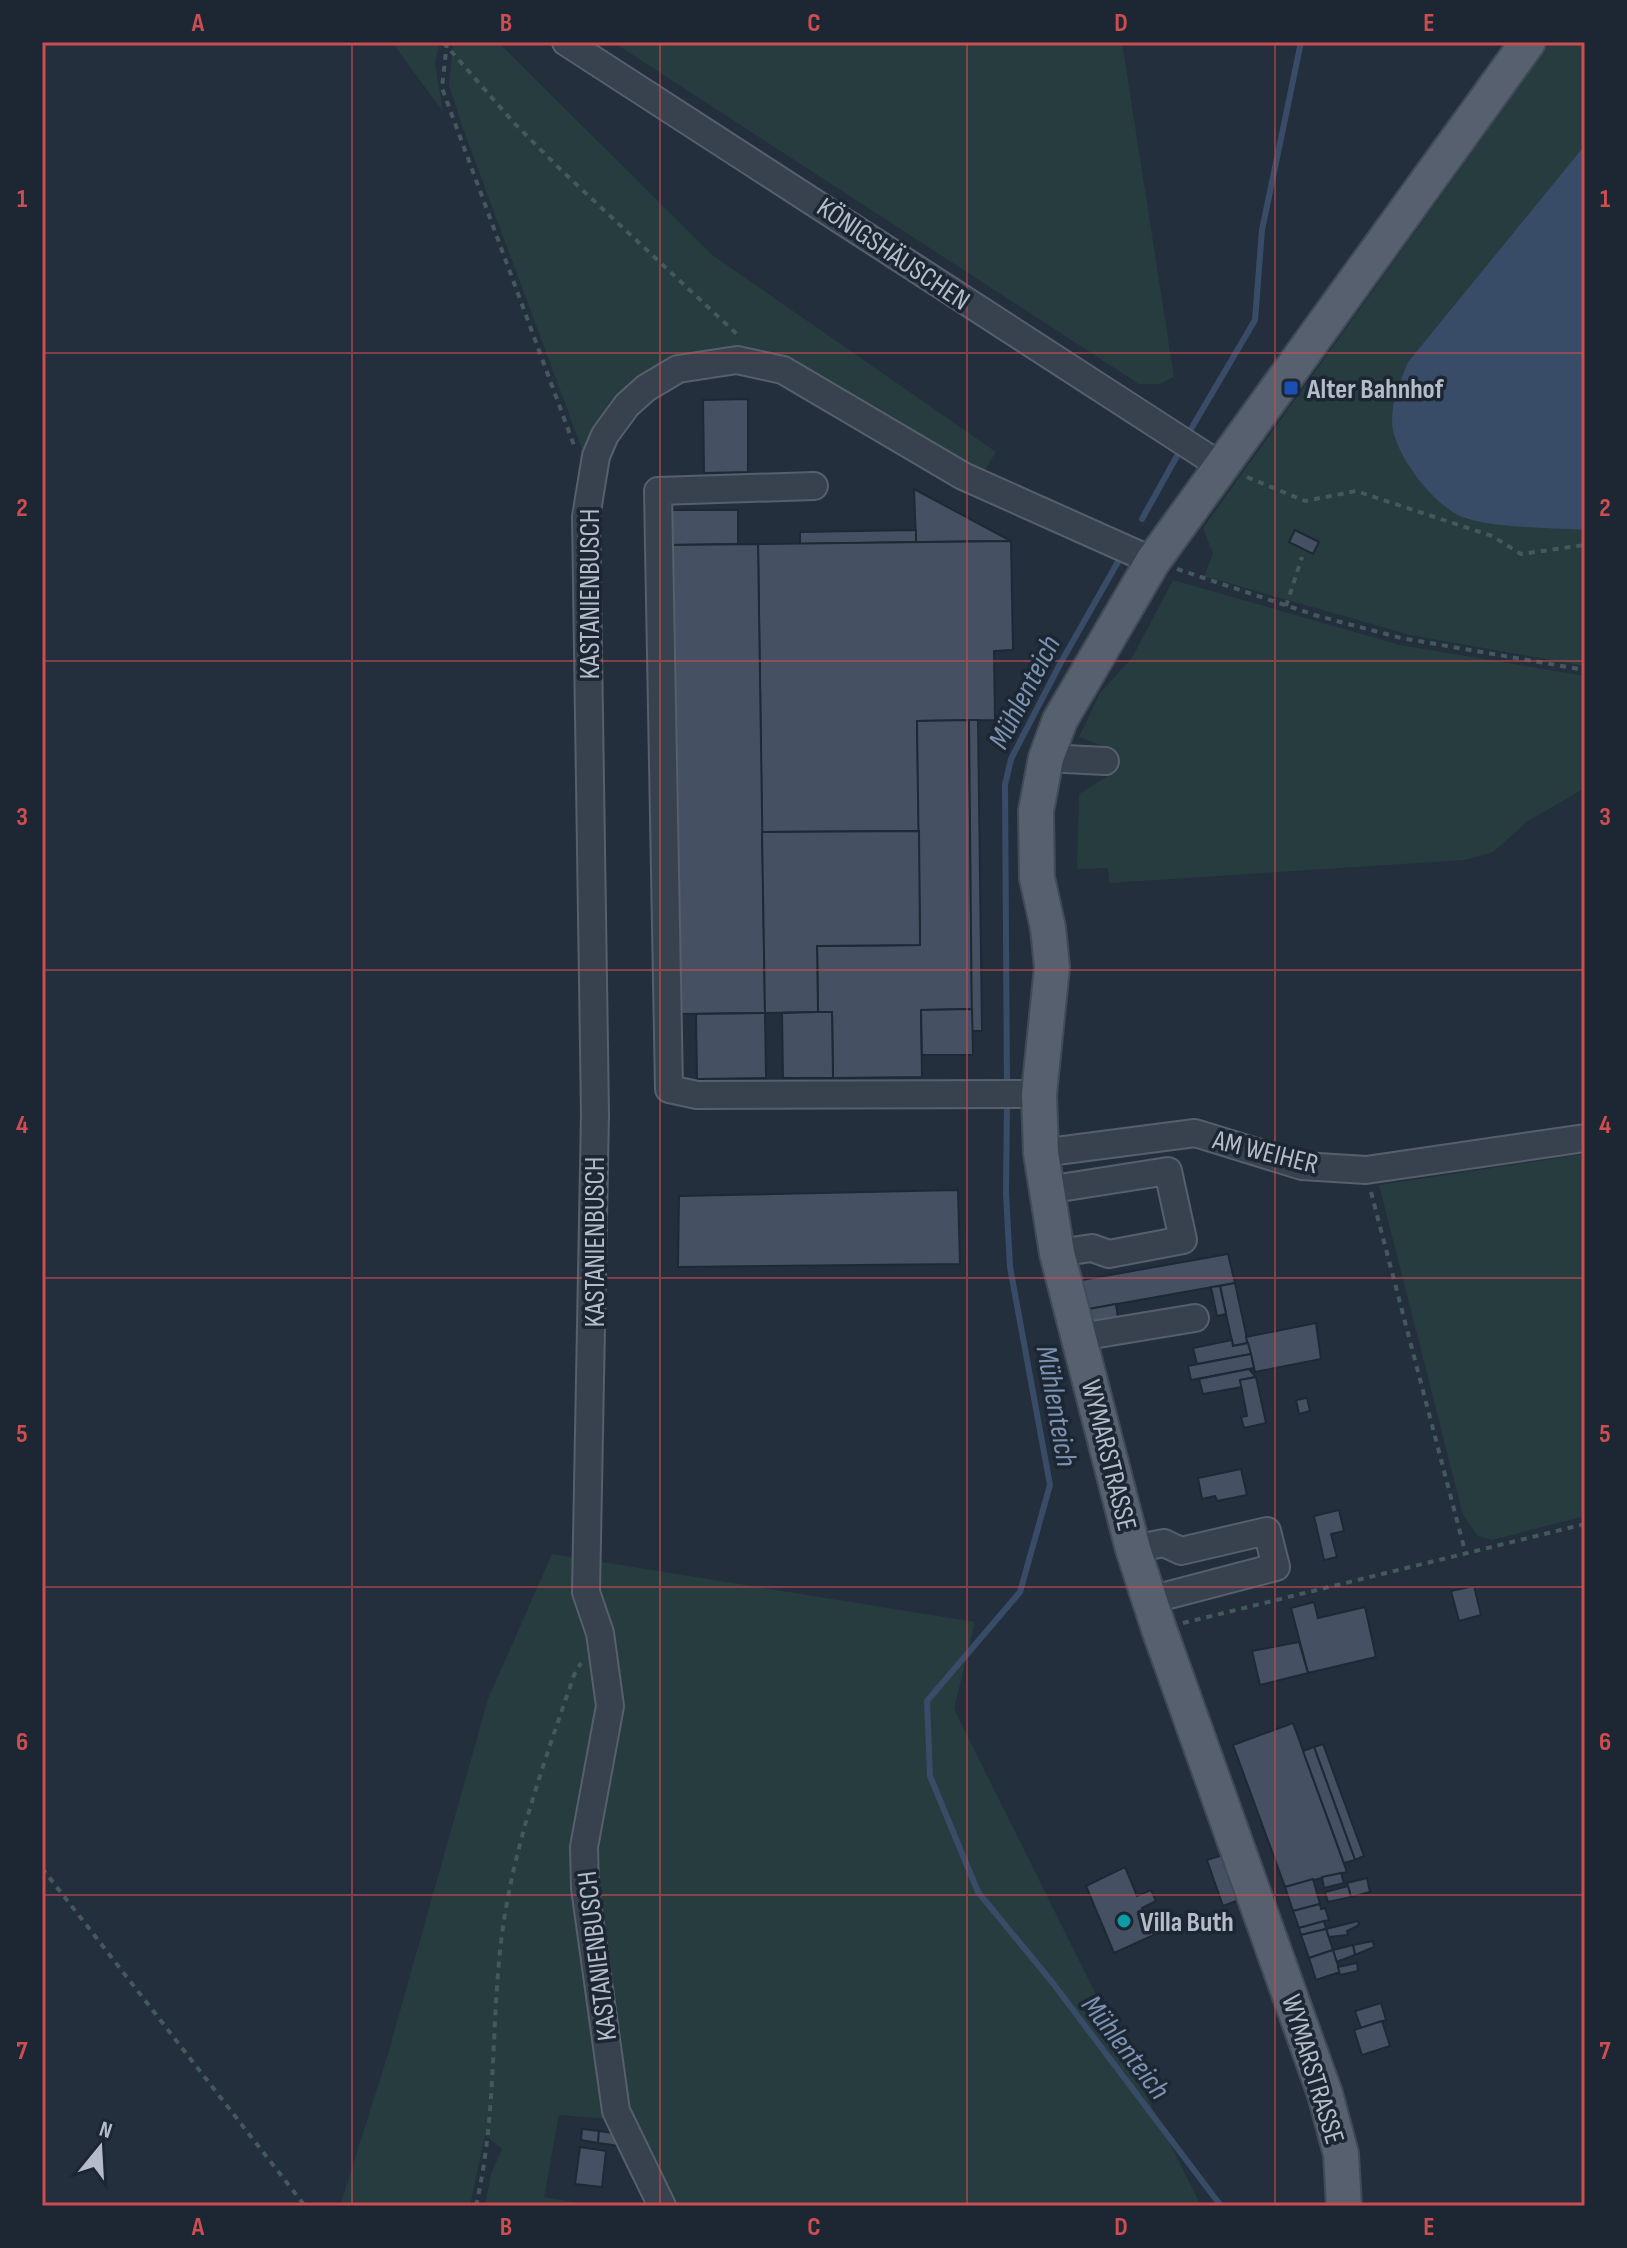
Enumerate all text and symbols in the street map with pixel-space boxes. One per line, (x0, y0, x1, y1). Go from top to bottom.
text: A (191, 8, 205, 39)
text: B (500, 8, 512, 39)
text: C (807, 8, 821, 39)
text: D (1114, 8, 1128, 39)
text: E (1423, 8, 1435, 39)
text: 1 (17, 184, 27, 215)
text: 1 (1600, 184, 1610, 215)
street label: KÖNIGSHÄUSCHEN (810, 191, 976, 318)
place label: Alter Bahnhof (1306, 373, 1444, 406)
marker: Alter Bahnhof (1282, 379, 1300, 397)
text: 2 (16, 493, 28, 524)
text: 2 (1599, 493, 1611, 524)
street label: KASTANIENBUSCH (574, 509, 607, 679)
water label: Mühlenteich (981, 630, 1069, 755)
text: 3 (16, 802, 28, 833)
text: 3 (1599, 802, 1611, 833)
text: 4 (16, 1110, 28, 1141)
text: 4 (1599, 1110, 1611, 1141)
street label: AM WEIHER (1209, 1123, 1322, 1181)
street label: KASTANIENBUSCH (579, 1157, 612, 1327)
water label: Mühlenteich (1028, 1343, 1084, 1470)
street label: WYMARSTRASSE (1074, 1376, 1143, 1534)
text: 5 (16, 1419, 28, 1450)
text: 5 (1599, 1419, 1611, 1450)
text: 6 (16, 1727, 28, 1758)
text: 6 (1599, 1727, 1611, 1758)
street label: KASTANIENBUSCH (571, 1869, 624, 2042)
place label: Villa Buth (1140, 1906, 1234, 1939)
marker: Villa Buth (1115, 1912, 1133, 1930)
water label: Mühlenteich (1073, 1988, 1177, 2107)
street label: WYMARSTRASSE (1274, 1991, 1351, 2148)
text: 7 (16, 2036, 28, 2067)
text: 7 (1599, 2036, 1611, 2067)
north arrow (60, 2108, 140, 2188)
text: N (96, 2116, 115, 2145)
text: A (191, 2212, 205, 2243)
text: B (500, 2212, 512, 2243)
text: C (807, 2212, 821, 2243)
text: D (1114, 2212, 1128, 2243)
text: E (1423, 2212, 1435, 2243)

